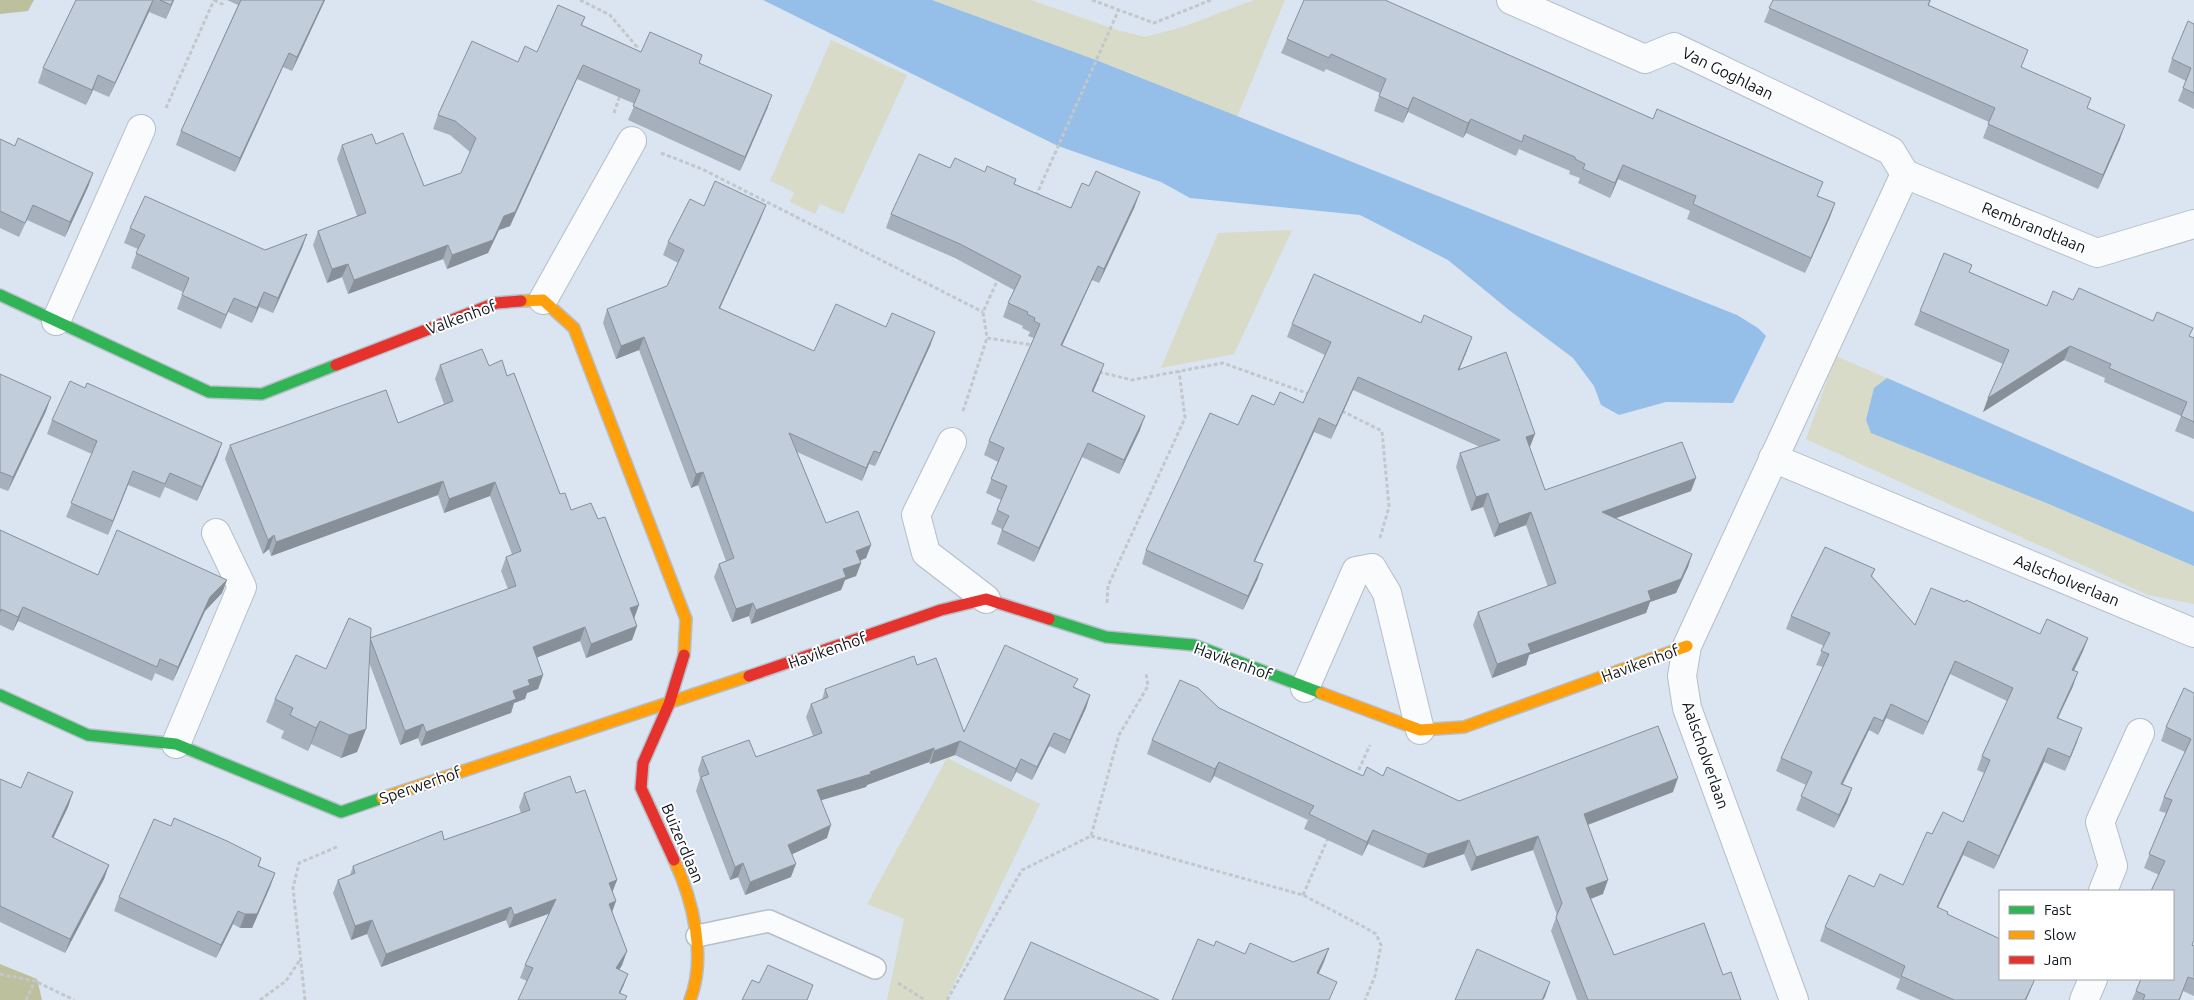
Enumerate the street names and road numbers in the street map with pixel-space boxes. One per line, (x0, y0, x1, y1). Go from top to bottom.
street label: Van Goghlaan (1680, 43, 1776, 103)
street label: Rembrandtlaan (1979, 198, 2089, 256)
street label: Valkenhof (424, 296, 499, 338)
street label: Aalscholverlaan (2012, 551, 2122, 609)
street label: Havikenhof (786, 628, 869, 672)
street label: Havikenhof (1192, 639, 1275, 684)
street label: Havikenhof (1599, 640, 1682, 685)
street label: Aalscholverlaan (1679, 699, 1733, 811)
street label: Sperwerhof (377, 762, 464, 807)
street label: Buizerdlaan (658, 801, 708, 885)

